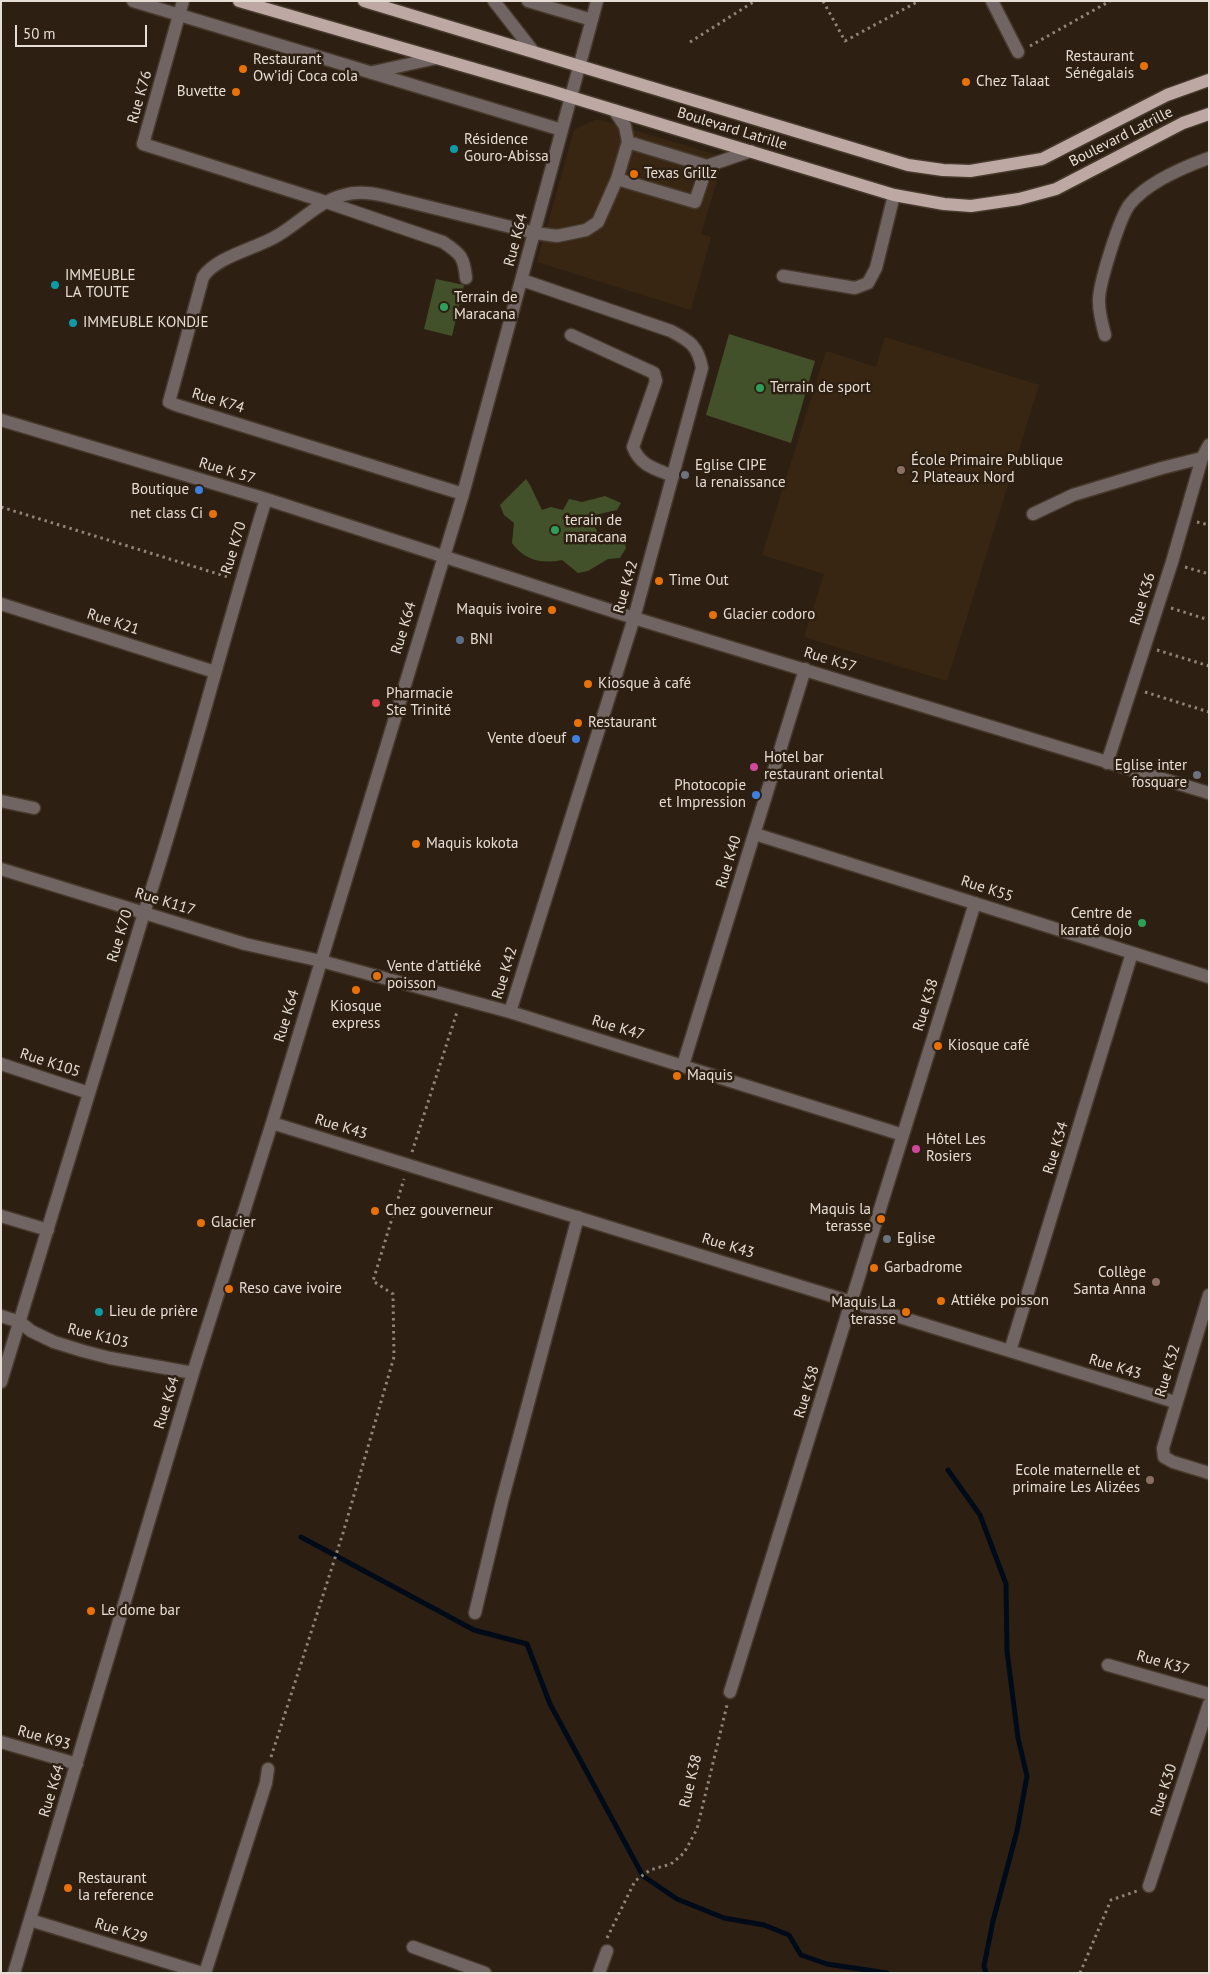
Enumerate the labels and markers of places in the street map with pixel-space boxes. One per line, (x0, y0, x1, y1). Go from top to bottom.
place label: Restaurant Sénégalais (1065, 48, 1134, 83)
place label: Restaurant Ow’idj Coca cola (253, 51, 358, 86)
marker: Restaurant Sénégalais (1138, 60, 1150, 72)
marker: Restaurant Ow’idj Coca cola (237, 63, 249, 75)
place label: Chez Talaat (976, 73, 1049, 91)
marker: Chez Talaat (960, 76, 972, 88)
place label: Buvette (177, 83, 226, 101)
marker: Buvette (230, 86, 242, 98)
place label: Résidence Gouro-Abissa (464, 131, 549, 166)
marker: Résidence Gouro-Abissa (448, 143, 460, 155)
place label: Texas Grillz (644, 165, 717, 183)
marker: Texas Grillz (628, 168, 640, 180)
place label: IMMEUBLE LA TOUTE (65, 267, 135, 302)
marker: IMMEUBLE LA TOUTE (49, 279, 61, 291)
place label: Terrain de Maracana (454, 289, 518, 324)
marker: Terrain de Maracana (438, 301, 450, 313)
place label: IMMEUBLE KONDJE (83, 314, 208, 332)
marker: IMMEUBLE KONDJE (67, 317, 79, 329)
place label: Terrain de sport (770, 379, 871, 397)
marker: Terrain de sport (754, 382, 766, 394)
place label: École Primaire Publique 2 Plateaux Nord (911, 452, 1063, 487)
place label: Eglise CIPE la renaissance (695, 457, 786, 492)
marker: École Primaire Publique 2 Plateaux Nord (895, 464, 907, 476)
marker: Eglise CIPE la renaissance (679, 469, 691, 481)
place label: Boutique (131, 481, 189, 499)
marker: Boutique (193, 484, 205, 496)
place label: net class Ci (130, 505, 203, 523)
marker: net class Ci (207, 508, 219, 520)
place label: terain de maracana (565, 512, 627, 547)
marker: terain de maracana (549, 524, 561, 536)
place label: Time Out (669, 572, 729, 590)
marker: Time Out (653, 575, 665, 587)
place label: Maquis ivoire (456, 601, 542, 619)
marker: Maquis ivoire (546, 604, 558, 616)
place label: Glacier codoro (723, 606, 815, 624)
marker: Glacier codoro (707, 609, 719, 621)
place label: BNI (470, 631, 493, 649)
marker: BNI (454, 634, 466, 646)
place label: Kiosque à café (598, 675, 691, 693)
marker: Kiosque à café (582, 678, 594, 690)
place label: Pharmacie Ste Trinité (386, 685, 453, 720)
marker: Pharmacie Ste Trinité (370, 697, 382, 709)
place label: Restaurant (588, 714, 657, 732)
marker: Restaurant (572, 717, 584, 729)
place label: Vente d'oeuf (488, 730, 566, 748)
marker: Vente d'oeuf (570, 733, 582, 745)
place label: Hotel bar restaurant oriental (764, 749, 883, 784)
place label: Eglise inter fosquare (1115, 757, 1187, 792)
marker: Hotel bar restaurant oriental (748, 761, 760, 773)
marker: Eglise inter fosquare (1191, 769, 1203, 781)
place label: Photocopie et Impression (659, 777, 746, 812)
marker: Photocopie et Impression (750, 789, 762, 801)
place label: Maquis kokota (426, 835, 518, 853)
marker: Maquis kokota (410, 838, 422, 850)
place label: Centre de karaté dojo (1060, 905, 1132, 940)
marker: Centre de karaté dojo (1136, 917, 1148, 929)
place label: Vente d'attiéké poisson (387, 958, 481, 993)
marker: Vente d'attiéké poisson (371, 970, 383, 982)
marker: Kiosque express (350, 984, 362, 996)
place label: Kiosque express (330, 998, 382, 1033)
place label: Kiosque café (948, 1037, 1030, 1055)
marker: Kiosque café (932, 1040, 944, 1052)
place label: Maquis (687, 1067, 733, 1085)
marker: Maquis (671, 1070, 683, 1082)
place label: Hôtel Les Rosiers (926, 1131, 986, 1166)
marker: Hôtel Les Rosiers (910, 1143, 922, 1155)
place label: Maquis la terasse (809, 1201, 871, 1236)
place label: Chez gouverneur (385, 1202, 493, 1220)
marker: Chez gouverneur (369, 1205, 381, 1217)
marker: Maquis la terasse (875, 1213, 887, 1225)
place label: Glacier (211, 1214, 256, 1232)
marker: Glacier (195, 1217, 207, 1229)
place label: Eglise (897, 1230, 935, 1248)
marker: Eglise (881, 1233, 893, 1245)
place label: Garbadrome (884, 1259, 962, 1277)
marker: Garbadrome (868, 1262, 880, 1274)
place label: Collège Santa Anna (1073, 1264, 1146, 1299)
marker: Collège Santa Anna (1150, 1276, 1162, 1288)
place label: Reso cave ivoire (239, 1280, 342, 1298)
marker: Reso cave ivoire (223, 1283, 235, 1295)
place label: Attiéke poisson (951, 1292, 1049, 1310)
place label: Maquis La terasse (831, 1294, 896, 1329)
marker: Attiéke poisson (935, 1295, 947, 1307)
place label: Lieu de prière (109, 1303, 198, 1321)
marker: Lieu de prière (93, 1306, 105, 1318)
marker: Maquis La terasse (900, 1306, 912, 1318)
place label: Ecole maternelle et primaire Les Alizées (1013, 1462, 1140, 1497)
marker: Ecole maternelle et primaire Les Alizées (1144, 1474, 1156, 1486)
place label: Le dome bar (101, 1602, 180, 1620)
marker: Le dome bar (85, 1605, 97, 1617)
place label: Restaurant la reference (78, 1870, 154, 1905)
marker: Restaurant la reference (62, 1882, 74, 1894)

